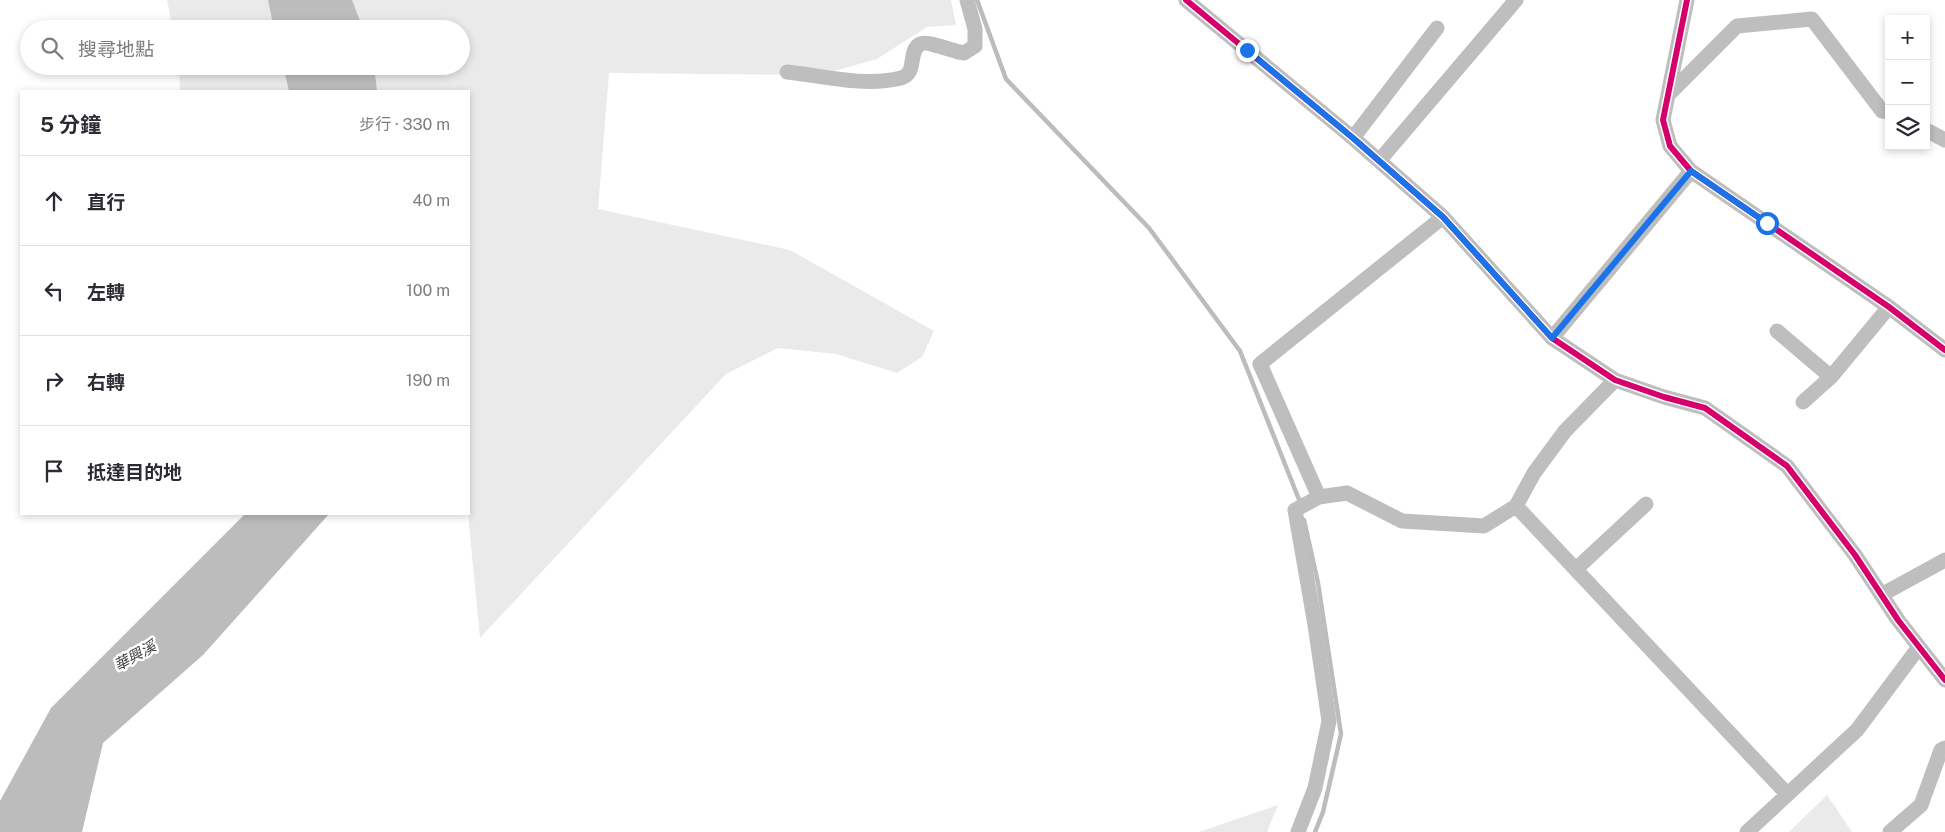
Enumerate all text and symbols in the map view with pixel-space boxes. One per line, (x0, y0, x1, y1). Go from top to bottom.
map controls (1885, 15, 1930, 150)
button: + (1885, 15, 1930, 60)
search box (20, 20, 470, 75)
icon: search (38, 34, 66, 62)
text: 搜尋地點 (78, 38, 154, 60)
route end (1236, 39, 1259, 62)
button: − (1885, 60, 1930, 105)
button: layers (1885, 105, 1930, 150)
text: 5 分鐘 (40, 112, 101, 137)
text: 步行 · 330 m (359, 115, 450, 134)
icon: ahead (40, 187, 68, 215)
text: 直行 (87, 191, 125, 213)
text: 40 m (412, 191, 450, 210)
route start (1756, 212, 1779, 235)
icon: left (40, 277, 68, 305)
text: 左轉 (87, 281, 125, 303)
text: 100 m (406, 281, 450, 300)
icon: right (40, 367, 68, 395)
text: 右轉 (87, 371, 125, 393)
text: 190 m (406, 371, 450, 390)
icon: arrive (40, 457, 68, 485)
text: 抵達目的地 (87, 461, 182, 483)
water label: 華興溪 (111, 636, 160, 674)

